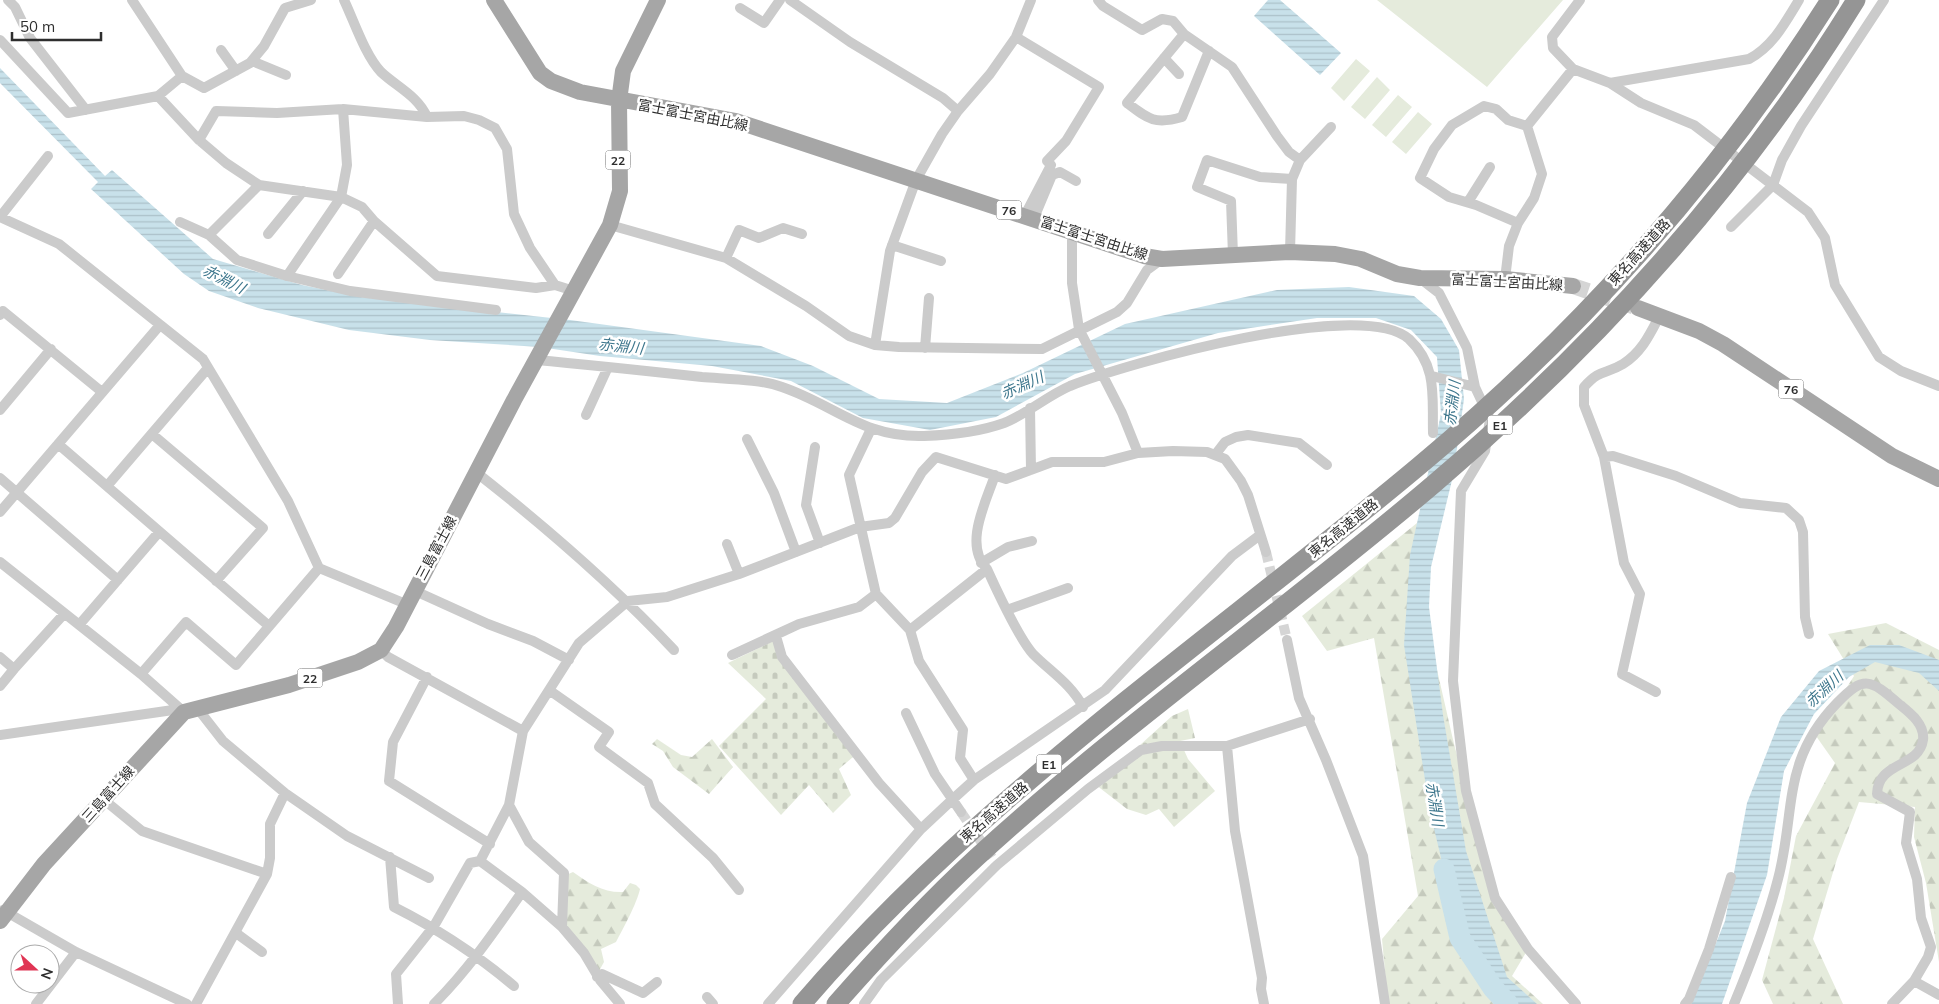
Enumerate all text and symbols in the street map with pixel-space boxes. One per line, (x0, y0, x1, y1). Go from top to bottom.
scale bar (12, 10, 101, 42)
text: 50 m (20, 17, 55, 36)
street label: 富士富士宮由比線 (636, 95, 750, 135)
road number: 22 (606, 150, 630, 170)
road number: 76 (996, 200, 1022, 220)
street label: 富士富士宮由比線 (1038, 212, 1150, 264)
street label: 東名高速道路 (1604, 215, 1674, 289)
water label: 赤淵川 (200, 260, 250, 299)
street label: 富士富士宮由比線 (1451, 270, 1563, 294)
water label: 赤淵川 (598, 334, 646, 358)
water label: 赤淵川 (998, 366, 1048, 403)
water label: 赤淵川 (1440, 378, 1464, 426)
road number: 76 (1778, 379, 1804, 398)
road number: E1 (1488, 416, 1512, 434)
street label: 東名高速道路 (1305, 495, 1381, 561)
street label: 三島富士線 (412, 513, 460, 583)
water label: 赤淵川 (1801, 665, 1848, 711)
road number: 22 (298, 668, 322, 688)
road number: E1 (1036, 754, 1062, 774)
street label: 三島富士線 (78, 762, 138, 826)
street label: 東名高速道路 (956, 778, 1032, 846)
water label: 赤淵川 (1422, 780, 1448, 830)
north arrow (10, 944, 60, 994)
text: N (37, 965, 57, 982)

